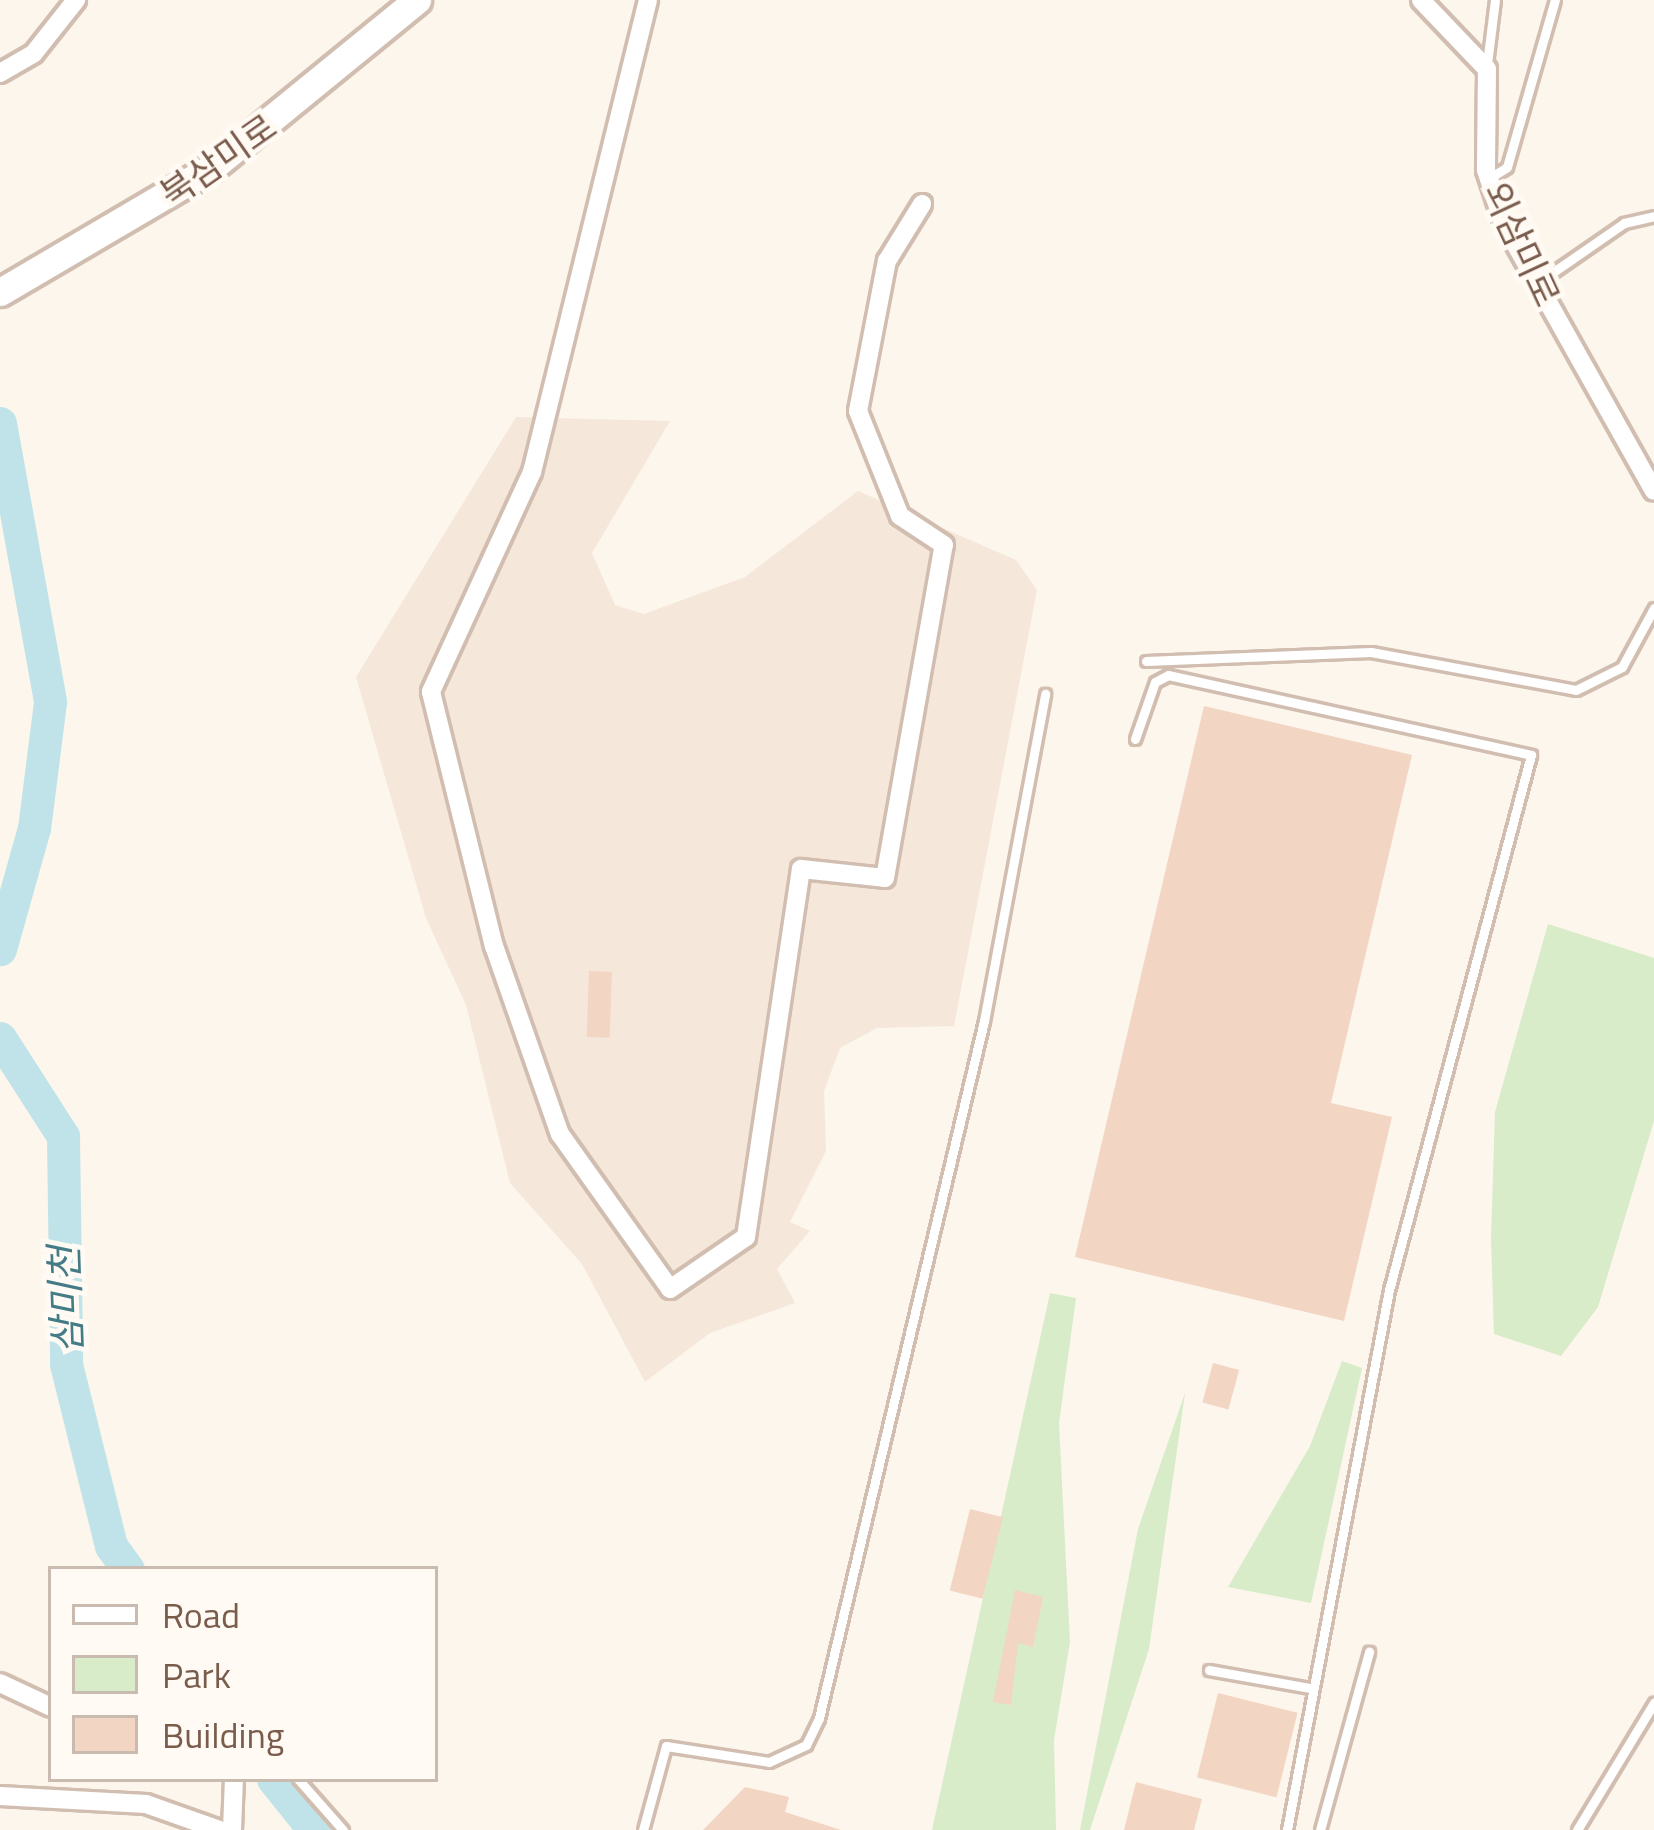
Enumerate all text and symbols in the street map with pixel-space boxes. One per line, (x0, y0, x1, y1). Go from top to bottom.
street label: 북삼미로 (151, 104, 285, 216)
street label: 외삼미로 (1474, 175, 1570, 313)
water label: 삼미천 (41, 1245, 91, 1355)
legend (48, 1566, 438, 1782)
text: Road (162, 1587, 240, 1642)
text: Park (162, 1647, 231, 1702)
text: Building (162, 1707, 284, 1762)

